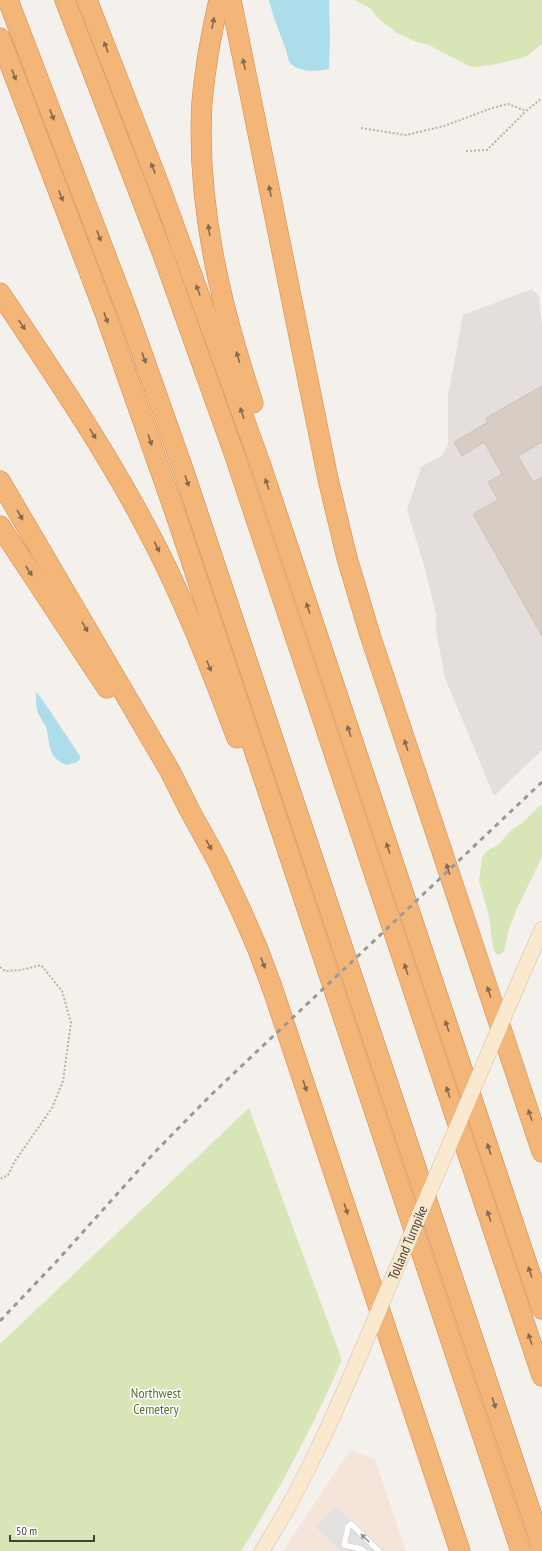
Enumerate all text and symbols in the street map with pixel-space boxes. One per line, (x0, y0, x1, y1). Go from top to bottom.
one-way arrow (211, 17, 217, 30)
one-way arrow (102, 41, 108, 53)
one-way arrow (241, 57, 247, 70)
one-way arrow (12, 69, 18, 81)
one-way arrow (50, 109, 56, 121)
one-way arrow (149, 162, 155, 174)
one-way arrow (267, 185, 273, 197)
one-way arrow (58, 191, 64, 203)
one-way arrow (206, 224, 212, 236)
one-way arrow (96, 231, 102, 243)
one-way arrow (195, 284, 201, 296)
one-way arrow (104, 312, 110, 324)
one-way arrow (18, 320, 26, 330)
one-way arrow (235, 350, 241, 362)
one-way arrow (141, 352, 147, 364)
one-way arrow (239, 406, 245, 418)
one-way arrow (89, 428, 96, 440)
one-way arrow (147, 435, 153, 447)
one-way arrow (184, 475, 190, 487)
one-way arrow (264, 478, 270, 490)
one-way arrow (16, 509, 23, 521)
one-way arrow (153, 541, 160, 553)
one-way arrow (25, 565, 33, 576)
one-way arrow (305, 601, 311, 613)
one-way arrow (82, 621, 89, 633)
one-way arrow (206, 661, 212, 673)
one-way arrow (346, 725, 352, 737)
one-way arrow (403, 739, 409, 751)
one-way arrow (205, 839, 212, 851)
one-way arrow (385, 842, 391, 854)
one-way arrow (444, 862, 450, 874)
one-way arrow (261, 957, 267, 969)
one-way arrow (403, 963, 409, 975)
one-way arrow (485, 986, 491, 998)
one-way arrow (444, 1019, 450, 1031)
one-way arrow (302, 1080, 308, 1092)
one-way arrow (444, 1086, 450, 1098)
one-way arrow (526, 1109, 532, 1121)
one-way arrow (485, 1143, 491, 1155)
street label: Tolland Turnpike (384, 1202, 432, 1283)
one-way arrow (343, 1204, 349, 1216)
one-way arrow (485, 1209, 491, 1221)
one-way arrow (526, 1266, 532, 1278)
one-way arrow (526, 1333, 532, 1345)
park label: Northwest Cemetery (131, 1384, 181, 1418)
one-way arrow (492, 1397, 498, 1409)
scale bar (10, 1517, 94, 1543)
text: 50 m (16, 1523, 37, 1538)
one-way arrow (360, 1533, 370, 1542)

